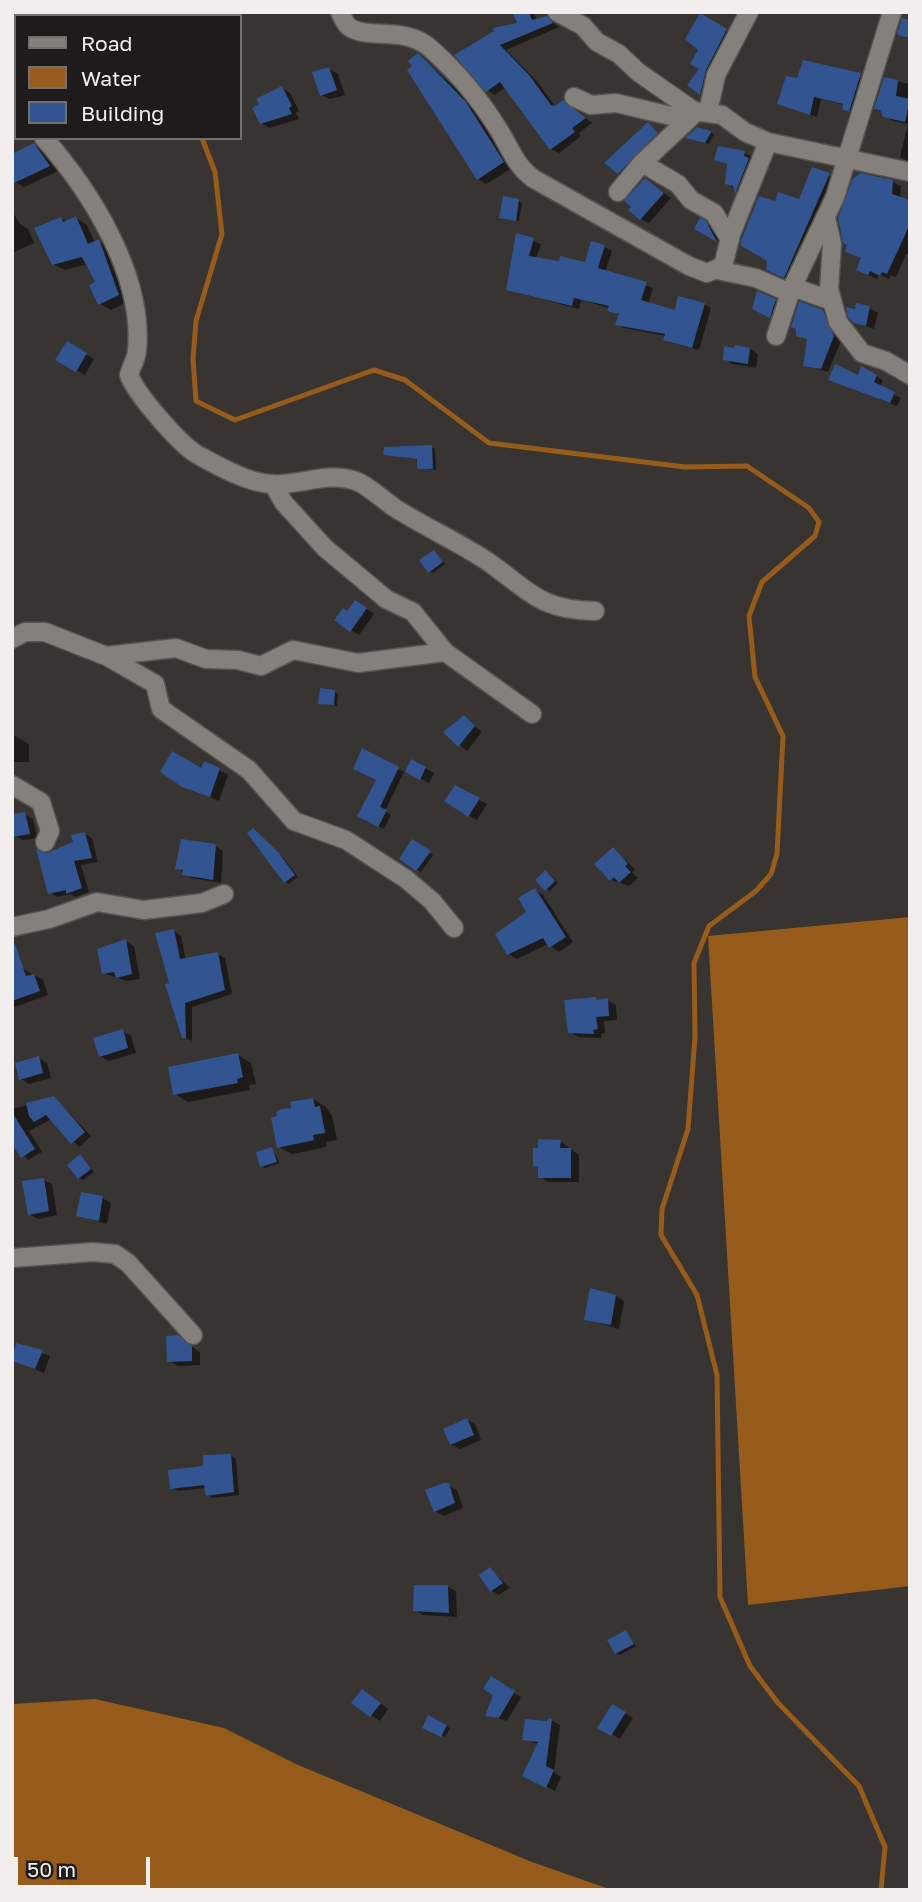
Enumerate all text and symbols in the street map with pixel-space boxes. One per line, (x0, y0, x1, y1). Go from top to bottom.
legend (14, 14, 242, 140)
text: Road (81, 30, 132, 56)
text: Water (81, 65, 141, 91)
text: Building (81, 100, 164, 126)
scale bar (18, 1842, 154, 1886)
text: 50 m (27, 1856, 76, 1882)

